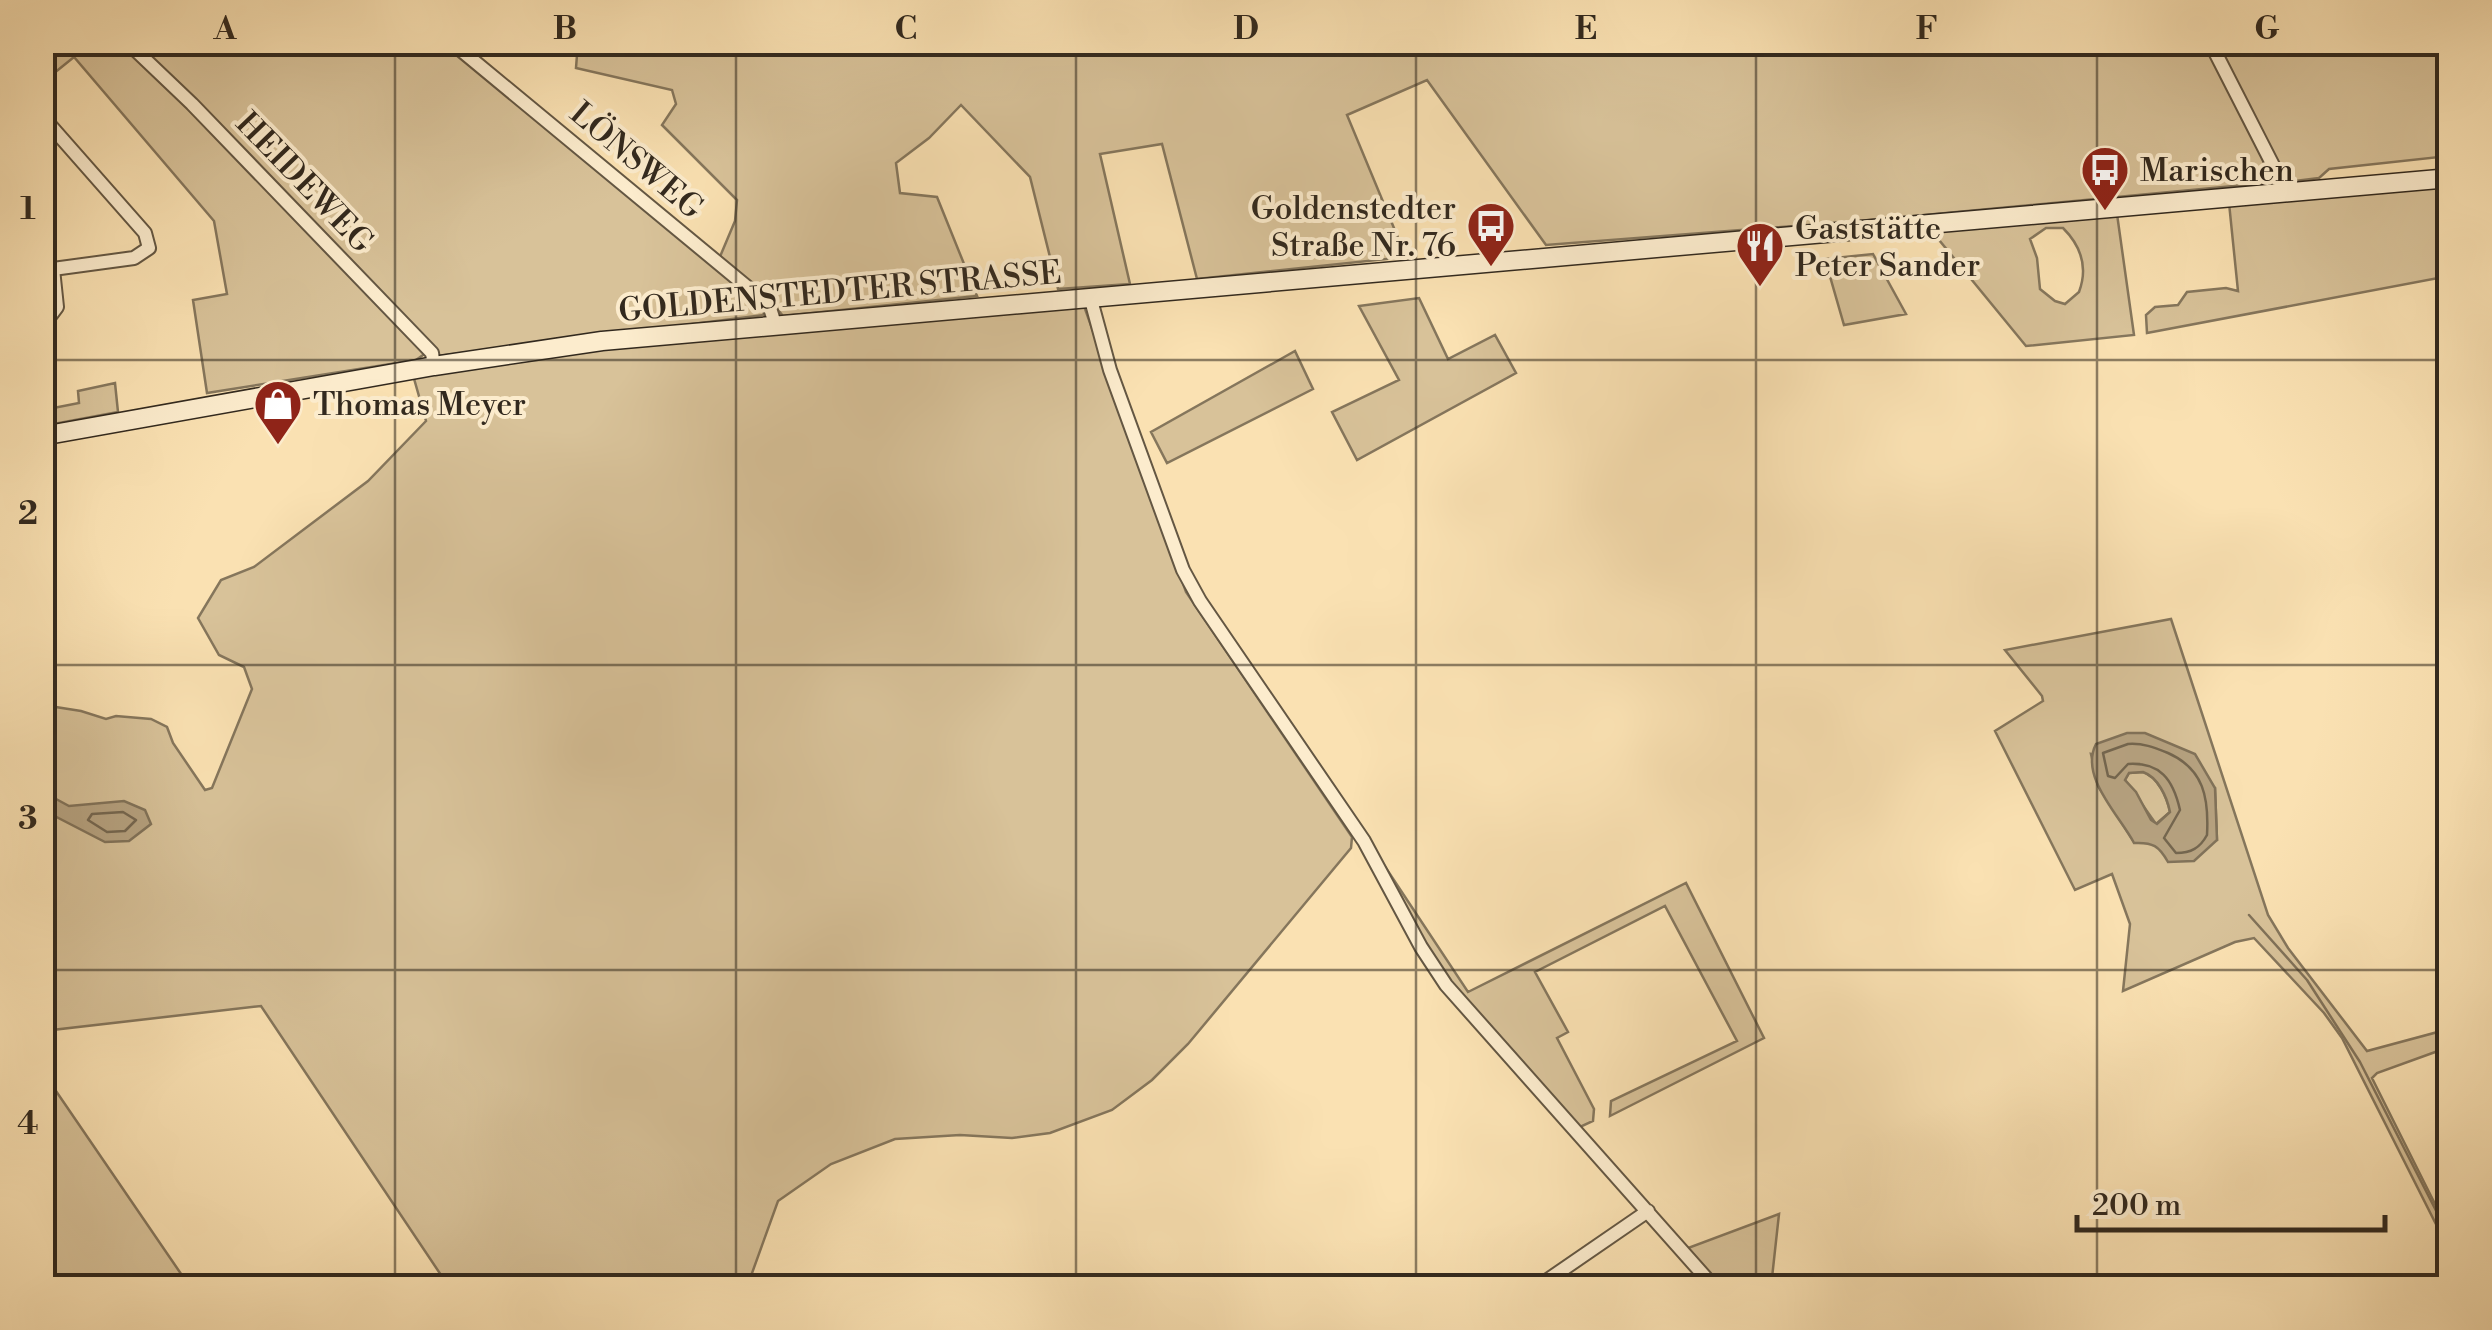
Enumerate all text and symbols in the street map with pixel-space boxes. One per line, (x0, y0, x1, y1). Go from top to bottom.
text: A (213, 9, 238, 49)
text: B (553, 9, 577, 49)
text: C (895, 9, 917, 49)
text: D (1233, 9, 1259, 49)
text: E (1575, 9, 1597, 49)
text: F (1916, 9, 1938, 49)
text: G (2254, 9, 2280, 49)
street label: LÖNSWEG (562, 93, 712, 228)
street label: HEIDEWEG (227, 104, 382, 262)
bus stop icon: Marischen (2079, 144, 2131, 212)
place label: Marischen (2140, 151, 2294, 191)
text: 1 (20, 189, 36, 229)
place label: Goldenstedter Straße Nr. 76 (1251, 189, 1456, 266)
bus stop icon: Goldenstedter Straße Nr. 76 (1465, 200, 1517, 268)
place label: Gaststätte Peter Sander (1795, 209, 1981, 286)
restaurant icon: Gaststätte Peter Sander (1734, 220, 1786, 288)
street label: GOLDENSTEDTER STRASSE (617, 253, 1063, 331)
shop icon: Thomas Meyer (252, 378, 304, 446)
place label: Thomas Meyer (313, 385, 526, 425)
text: 2 (18, 494, 38, 534)
text: 3 (18, 799, 38, 839)
text: 4 (17, 1104, 39, 1144)
scale bar (2077, 1170, 2384, 1232)
text: 200 m (2092, 1187, 2181, 1225)

